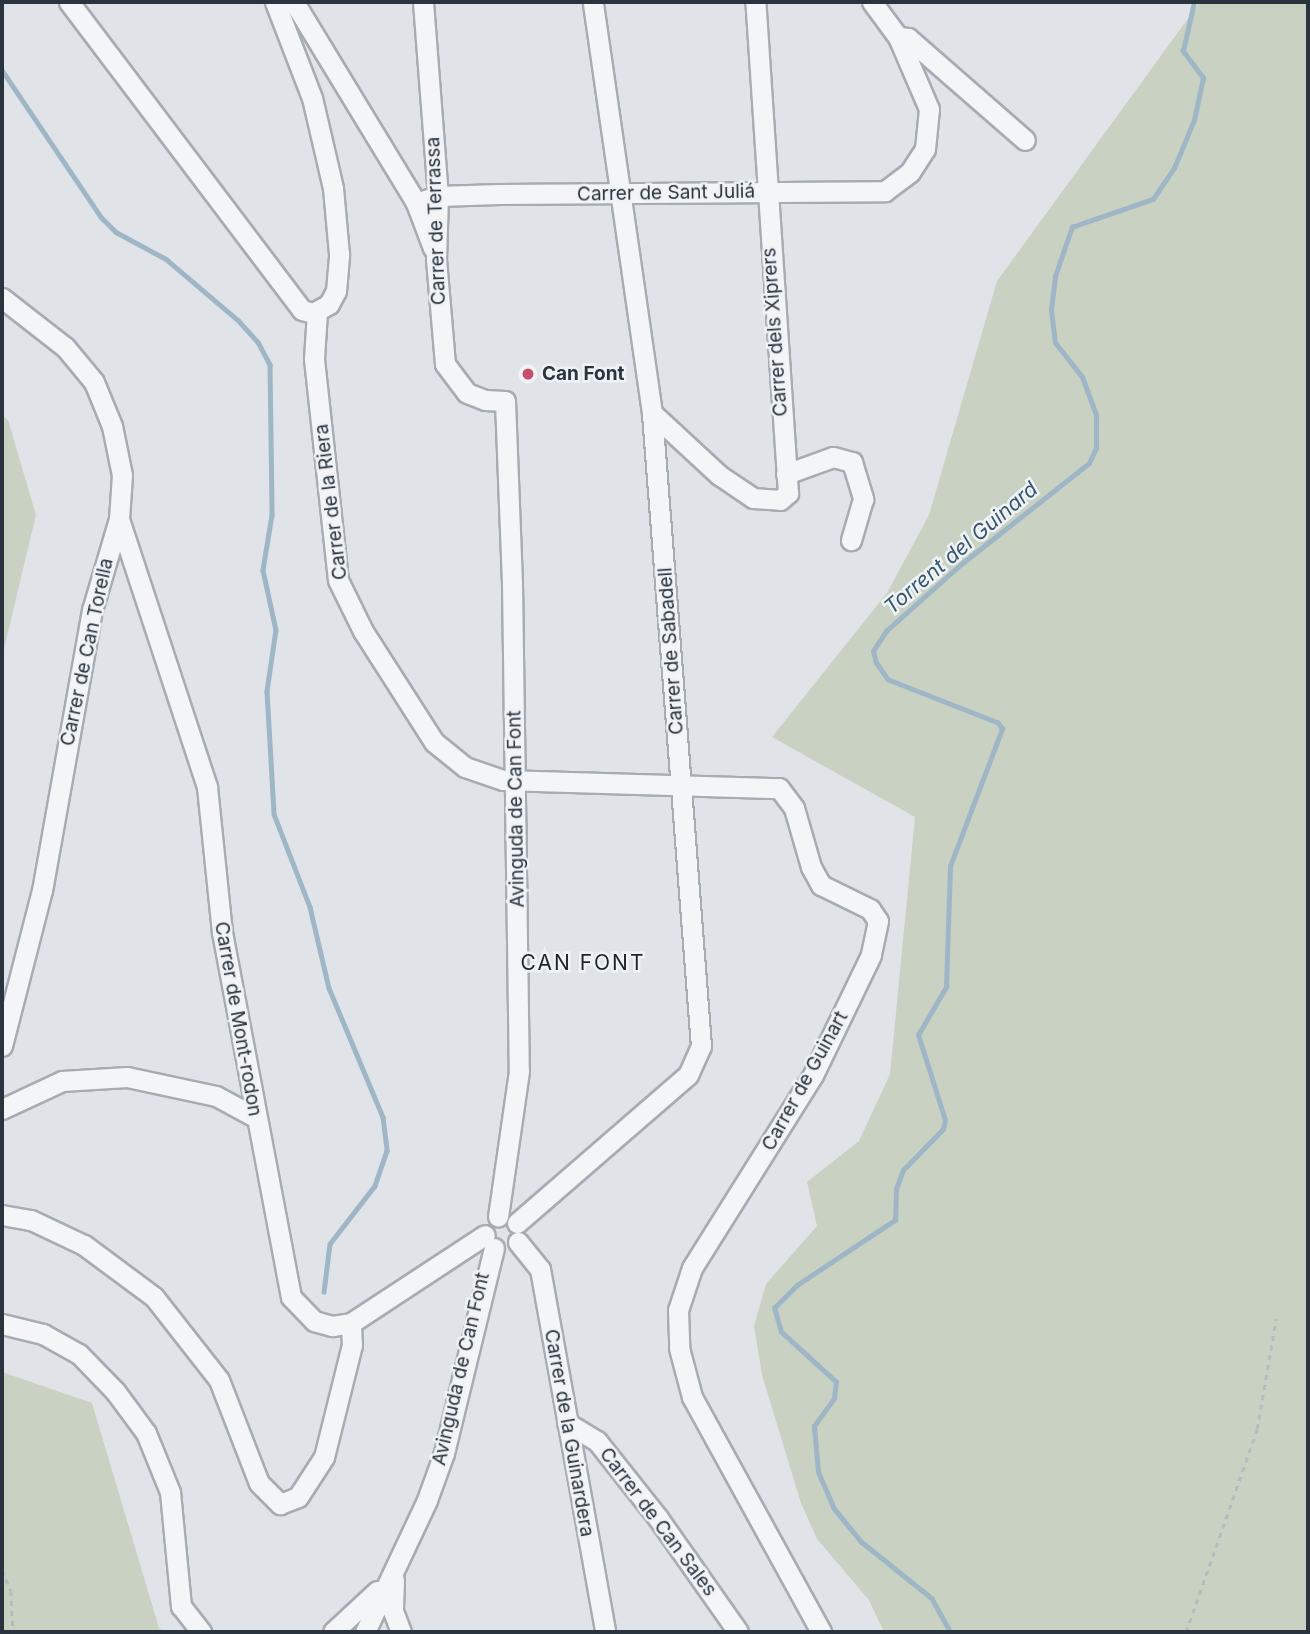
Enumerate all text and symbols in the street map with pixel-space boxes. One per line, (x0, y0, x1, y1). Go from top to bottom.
street label: Carrer de Terrassa (422, 136, 450, 306)
street label: Carrer de Sant Juliá (577, 180, 755, 206)
street label: Carrer dels Xiprers (758, 247, 792, 417)
place label: Can Font (542, 363, 624, 385)
marker: Can Font (520, 366, 536, 382)
street label: Carrer de la Riera (310, 423, 352, 581)
water label: Torrent del Guinard (879, 476, 1043, 620)
street label: Carrer de Can Torella (56, 556, 118, 748)
street label: Carrer de Sabadell (654, 567, 688, 735)
street label: Avinguda de Can Font (503, 710, 529, 908)
street label: Carrer de Mont-rodon (210, 920, 266, 1118)
district label: CAN FONT (522, 950, 644, 976)
street label: Carrer de Guinart (757, 1007, 853, 1155)
street label: Avinguda de Can Font (428, 1270, 494, 1468)
street label: Carrer de la Guinardera (540, 1327, 598, 1539)
street label: Carrer de Can Sales (595, 1443, 721, 1601)

